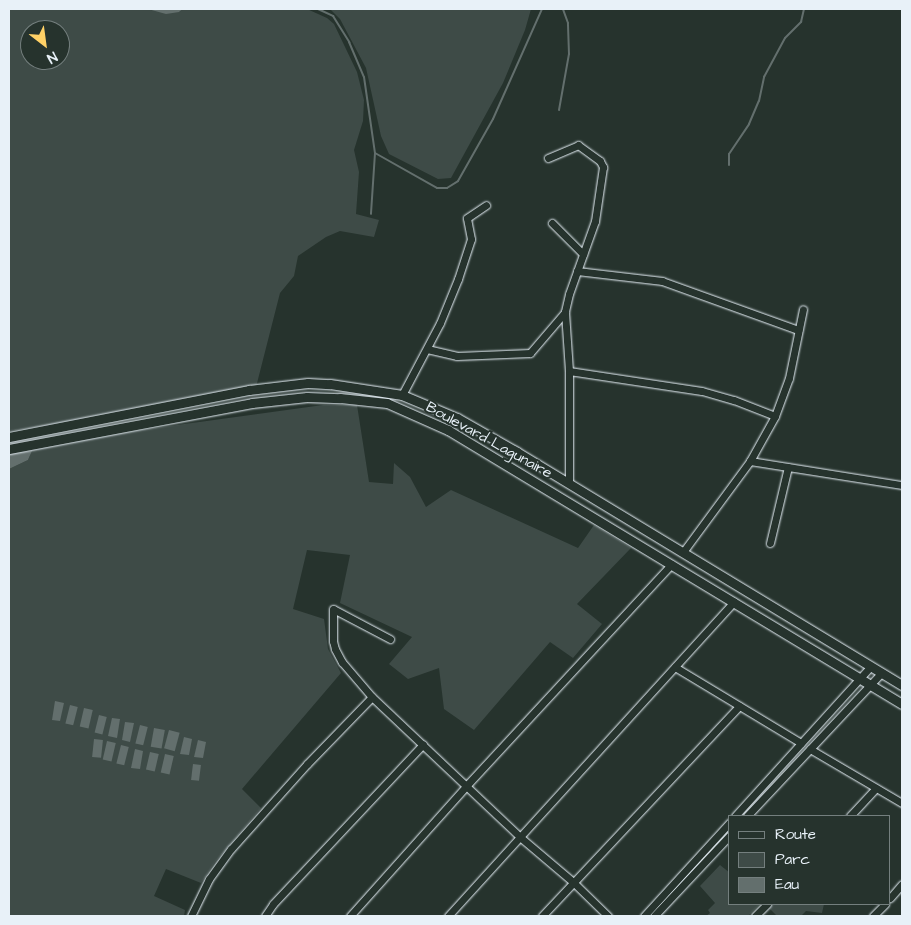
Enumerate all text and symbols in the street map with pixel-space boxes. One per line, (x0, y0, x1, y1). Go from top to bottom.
north arrow (20, 20, 70, 70)
text: N (43, 46, 61, 68)
street label: Boulevard Lagunaire (423, 398, 555, 482)
legend (728, 815, 891, 905)
text: Route (775, 824, 816, 845)
text: Parc (775, 849, 810, 870)
text: Eau (775, 874, 799, 895)

